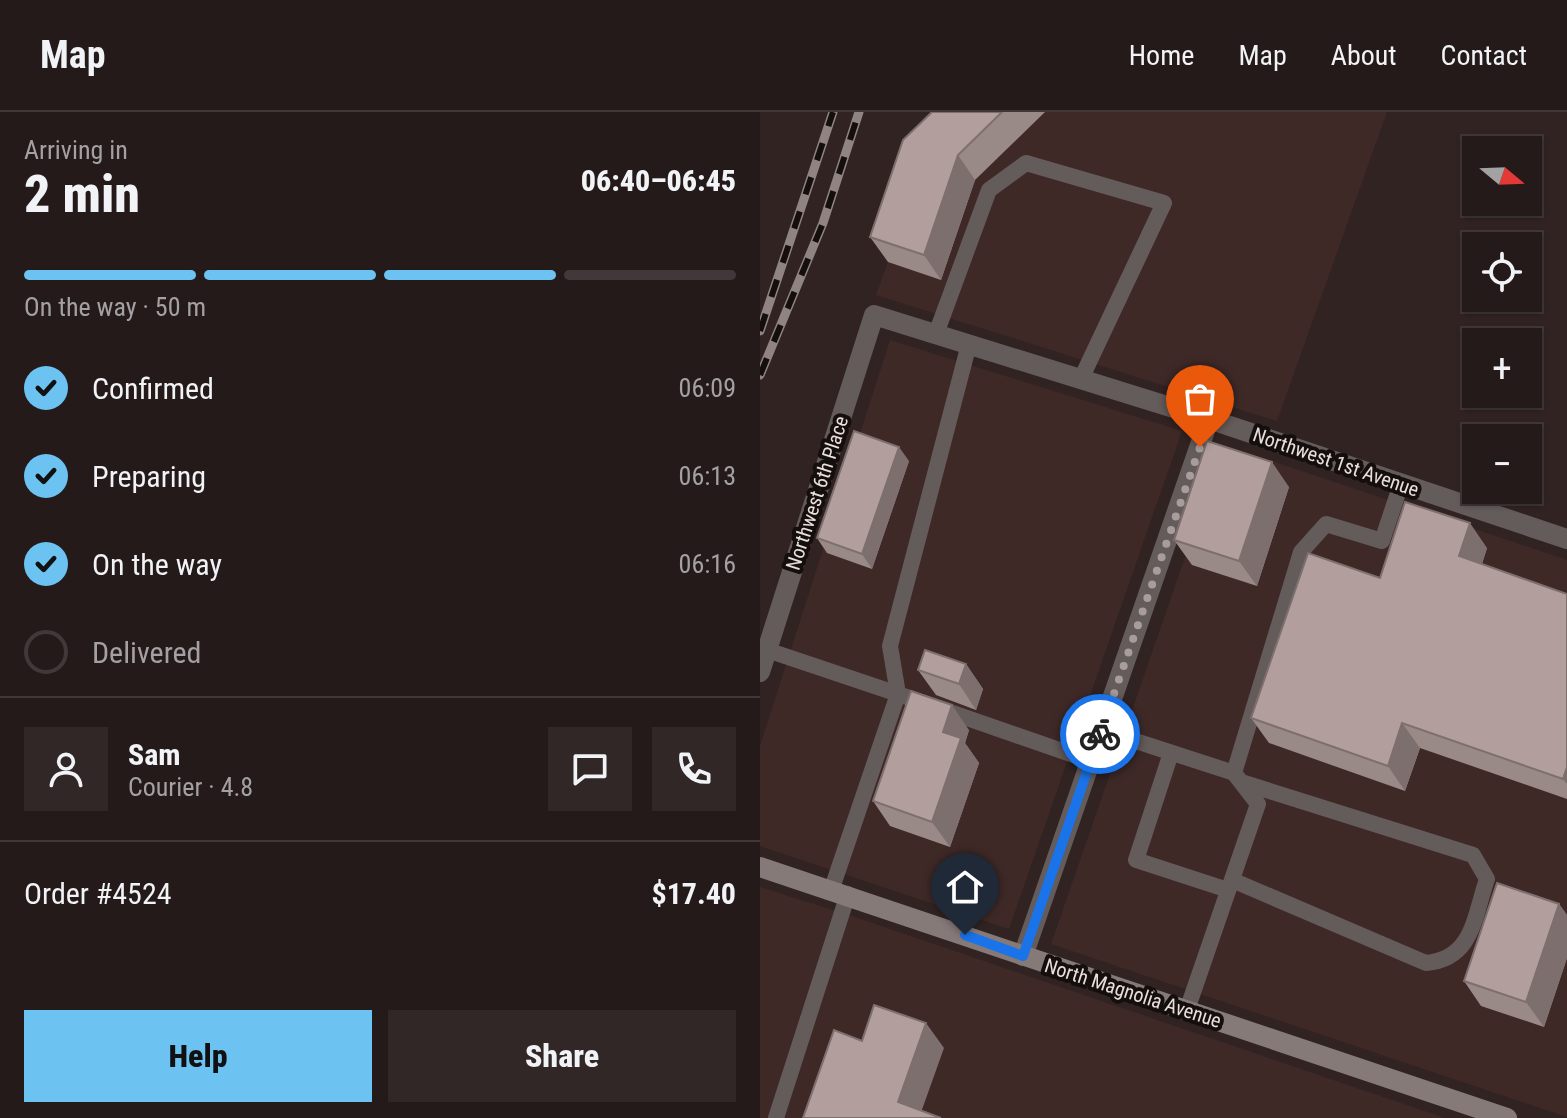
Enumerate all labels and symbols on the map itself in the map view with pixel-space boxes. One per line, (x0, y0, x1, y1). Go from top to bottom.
north arrow (1462, 136, 1542, 216)
pin (1166, 365, 1234, 447)
street label: Northwest 6th Place (781, 413, 853, 573)
street label: Northwest 1st Avenue (1250, 422, 1422, 502)
courier (1060, 694, 1140, 774)
pin (931, 853, 999, 935)
street label: North Magnolia Avenue (1042, 953, 1224, 1033)

